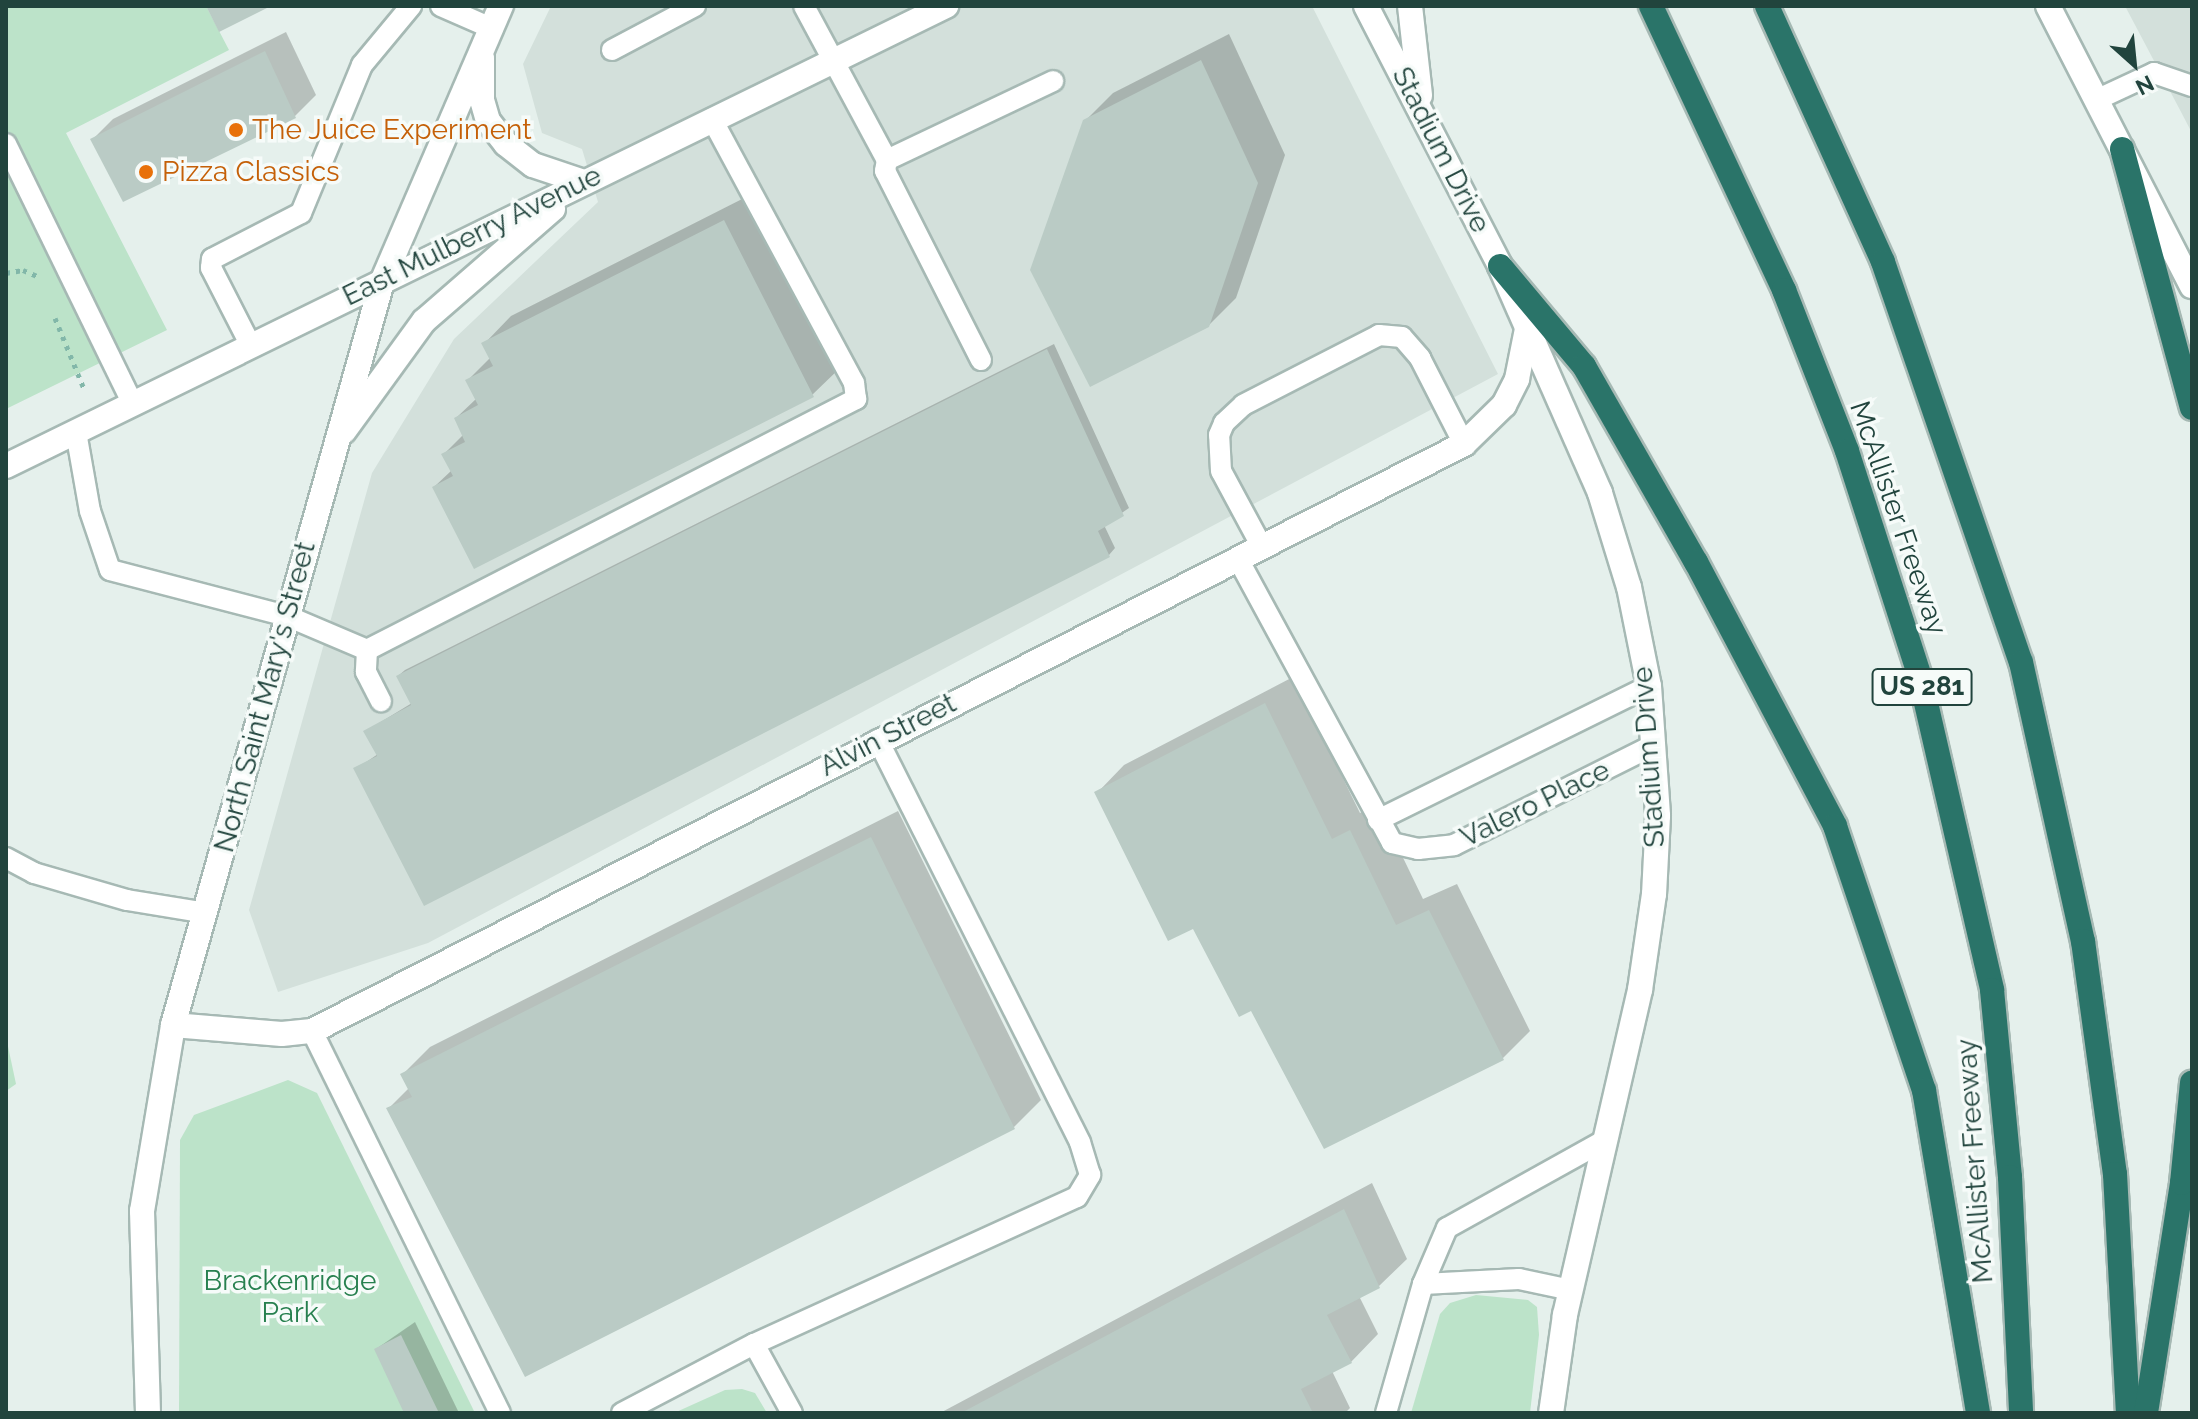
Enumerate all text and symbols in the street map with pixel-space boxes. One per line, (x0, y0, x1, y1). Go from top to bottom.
north arrow (2094, 24, 2174, 104)
street label: Stadium Drive (1385, 62, 1497, 238)
text: N (2132, 70, 2158, 101)
place label: The Juice Experiment (252, 113, 532, 147)
marker: The Juice Experiment (227, 121, 245, 139)
place label: Pizza Classics (162, 155, 340, 189)
street label: East Mulberry Avenue (337, 158, 607, 314)
marker: Pizza Classics (137, 163, 155, 181)
street label: McAllister Freeway (1842, 396, 1954, 640)
street label: North Saint Mary's Street (207, 538, 323, 856)
street label: Stadium Drive (1626, 665, 1672, 849)
road number: US 281 (1870, 665, 1974, 709)
street label: Alvin Street (814, 686, 962, 784)
street label: Valero Place (1455, 753, 1615, 855)
street label: McAllister Freeway (1950, 1037, 2000, 1285)
park label: Brackenridge Park (204, 1264, 376, 1330)

